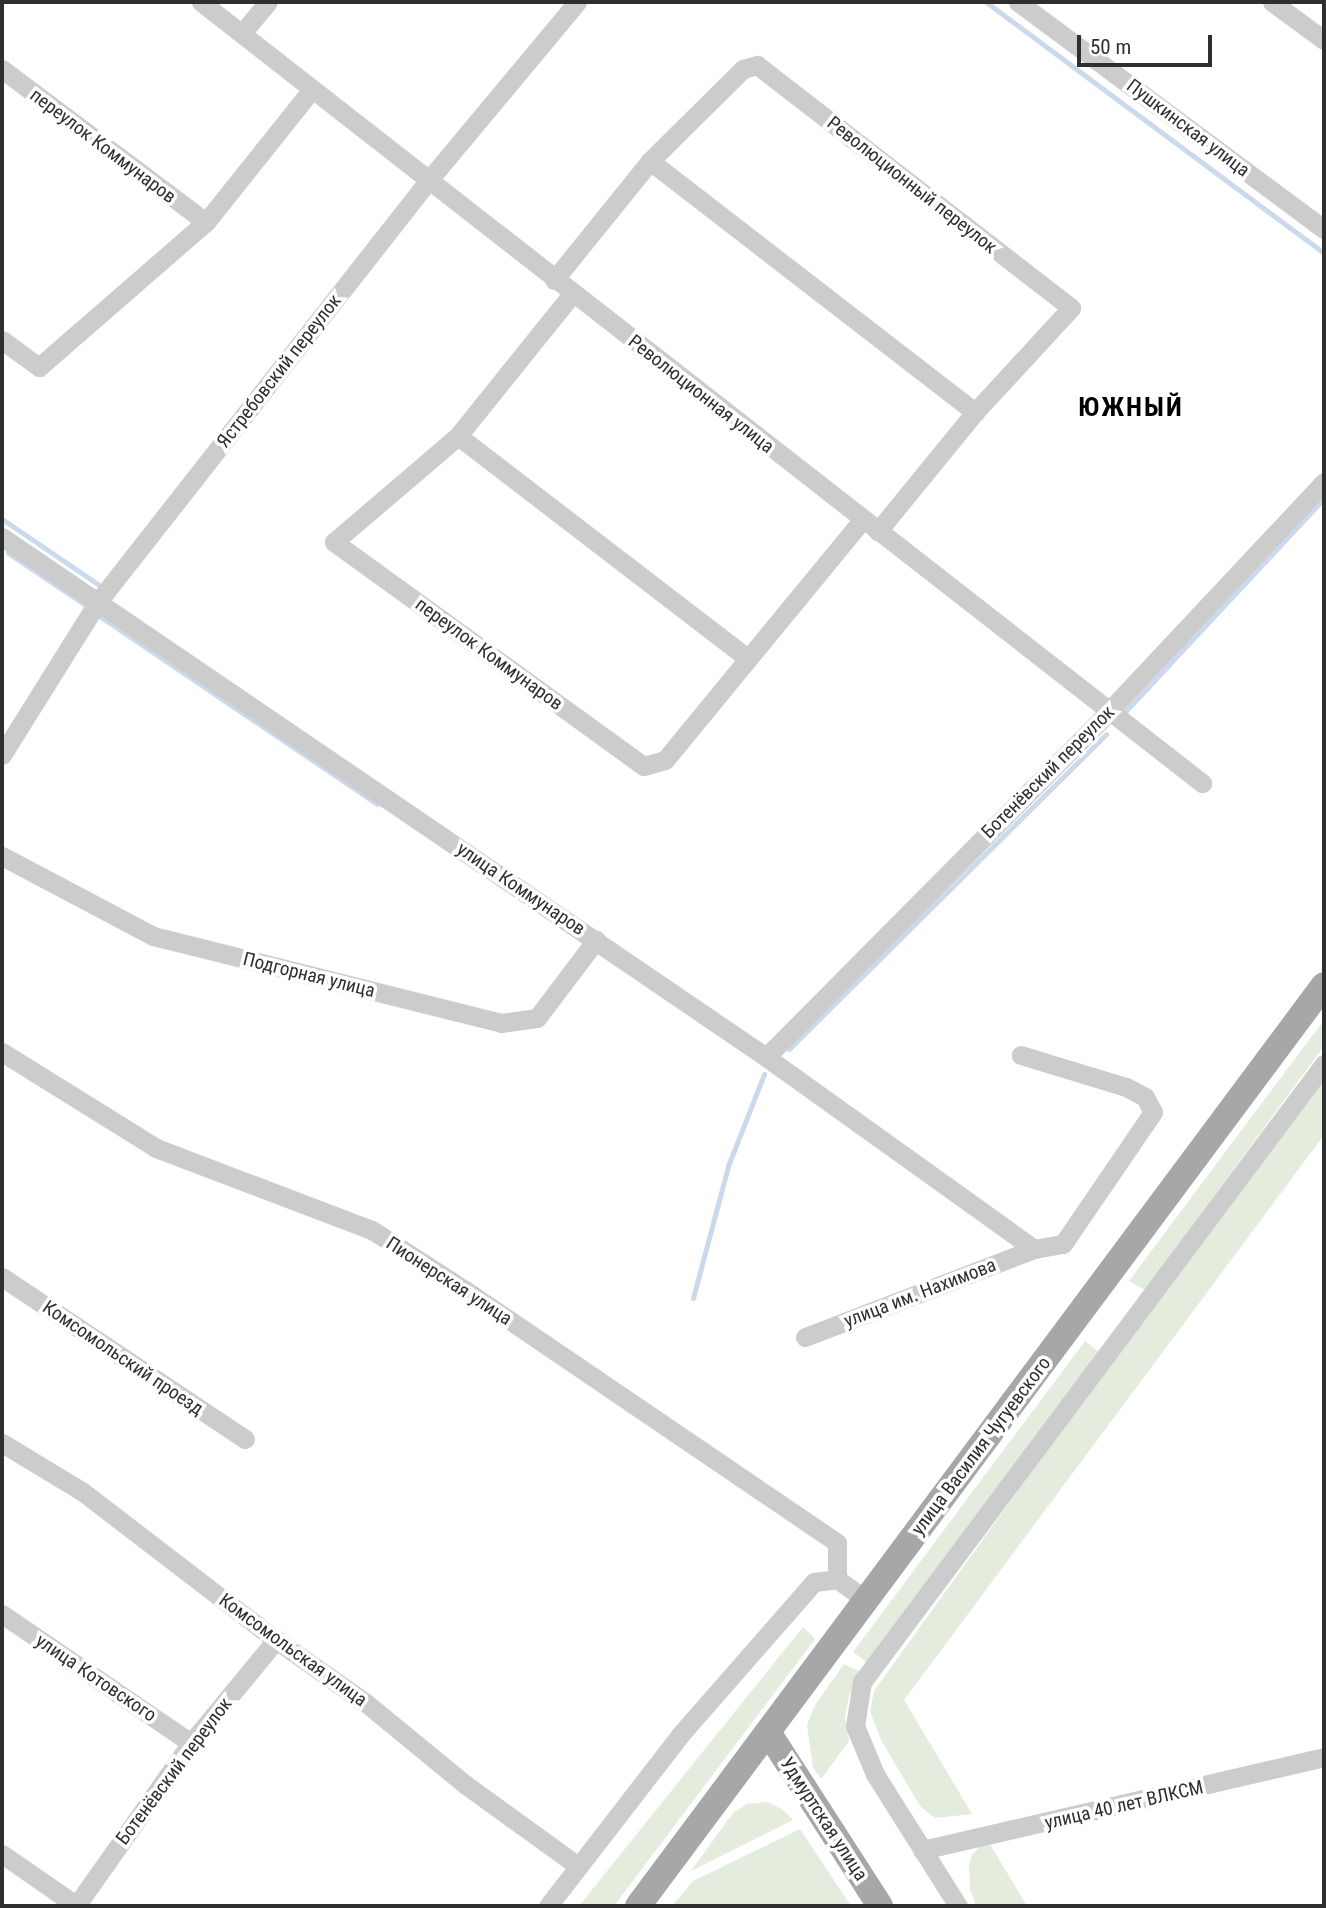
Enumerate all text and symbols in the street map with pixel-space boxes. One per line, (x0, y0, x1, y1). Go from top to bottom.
scale bar (1081, 21, 1216, 65)
text: 50 m (1090, 35, 1131, 59)
street label: Пушкинская улица (1122, 74, 1254, 182)
street label: переулок Коммунаров (26, 84, 180, 208)
street label: Революционный переулок (822, 112, 1002, 258)
street label: Ястребовский переулок (212, 290, 346, 452)
street label: Революционная улица (624, 330, 778, 458)
district label: ЮЖНЫЙ (1079, 392, 1183, 424)
street label: переулок Коммунаров (411, 593, 567, 715)
street label: Ботенёвский переулок (977, 701, 1119, 843)
street label: улица Коммунаров (452, 838, 590, 940)
street label: Подгорная улица (241, 948, 377, 1002)
street label: Пионерская улица (382, 1232, 516, 1330)
street label: улица им. Нахимова (841, 1254, 999, 1332)
street label: Комсомольский проезд (38, 1296, 208, 1420)
street label: улица Василия Чугуевского (906, 1352, 1056, 1540)
street label: Комсомольская улица (215, 1589, 371, 1711)
street label: улица Котовского (31, 1629, 161, 1727)
street label: Ботенёвский переулок (111, 1693, 237, 1849)
street label: Удмуртская улица (776, 1753, 872, 1885)
street label: улица 40 лет ВЛКСМ (1043, 1776, 1205, 1834)

